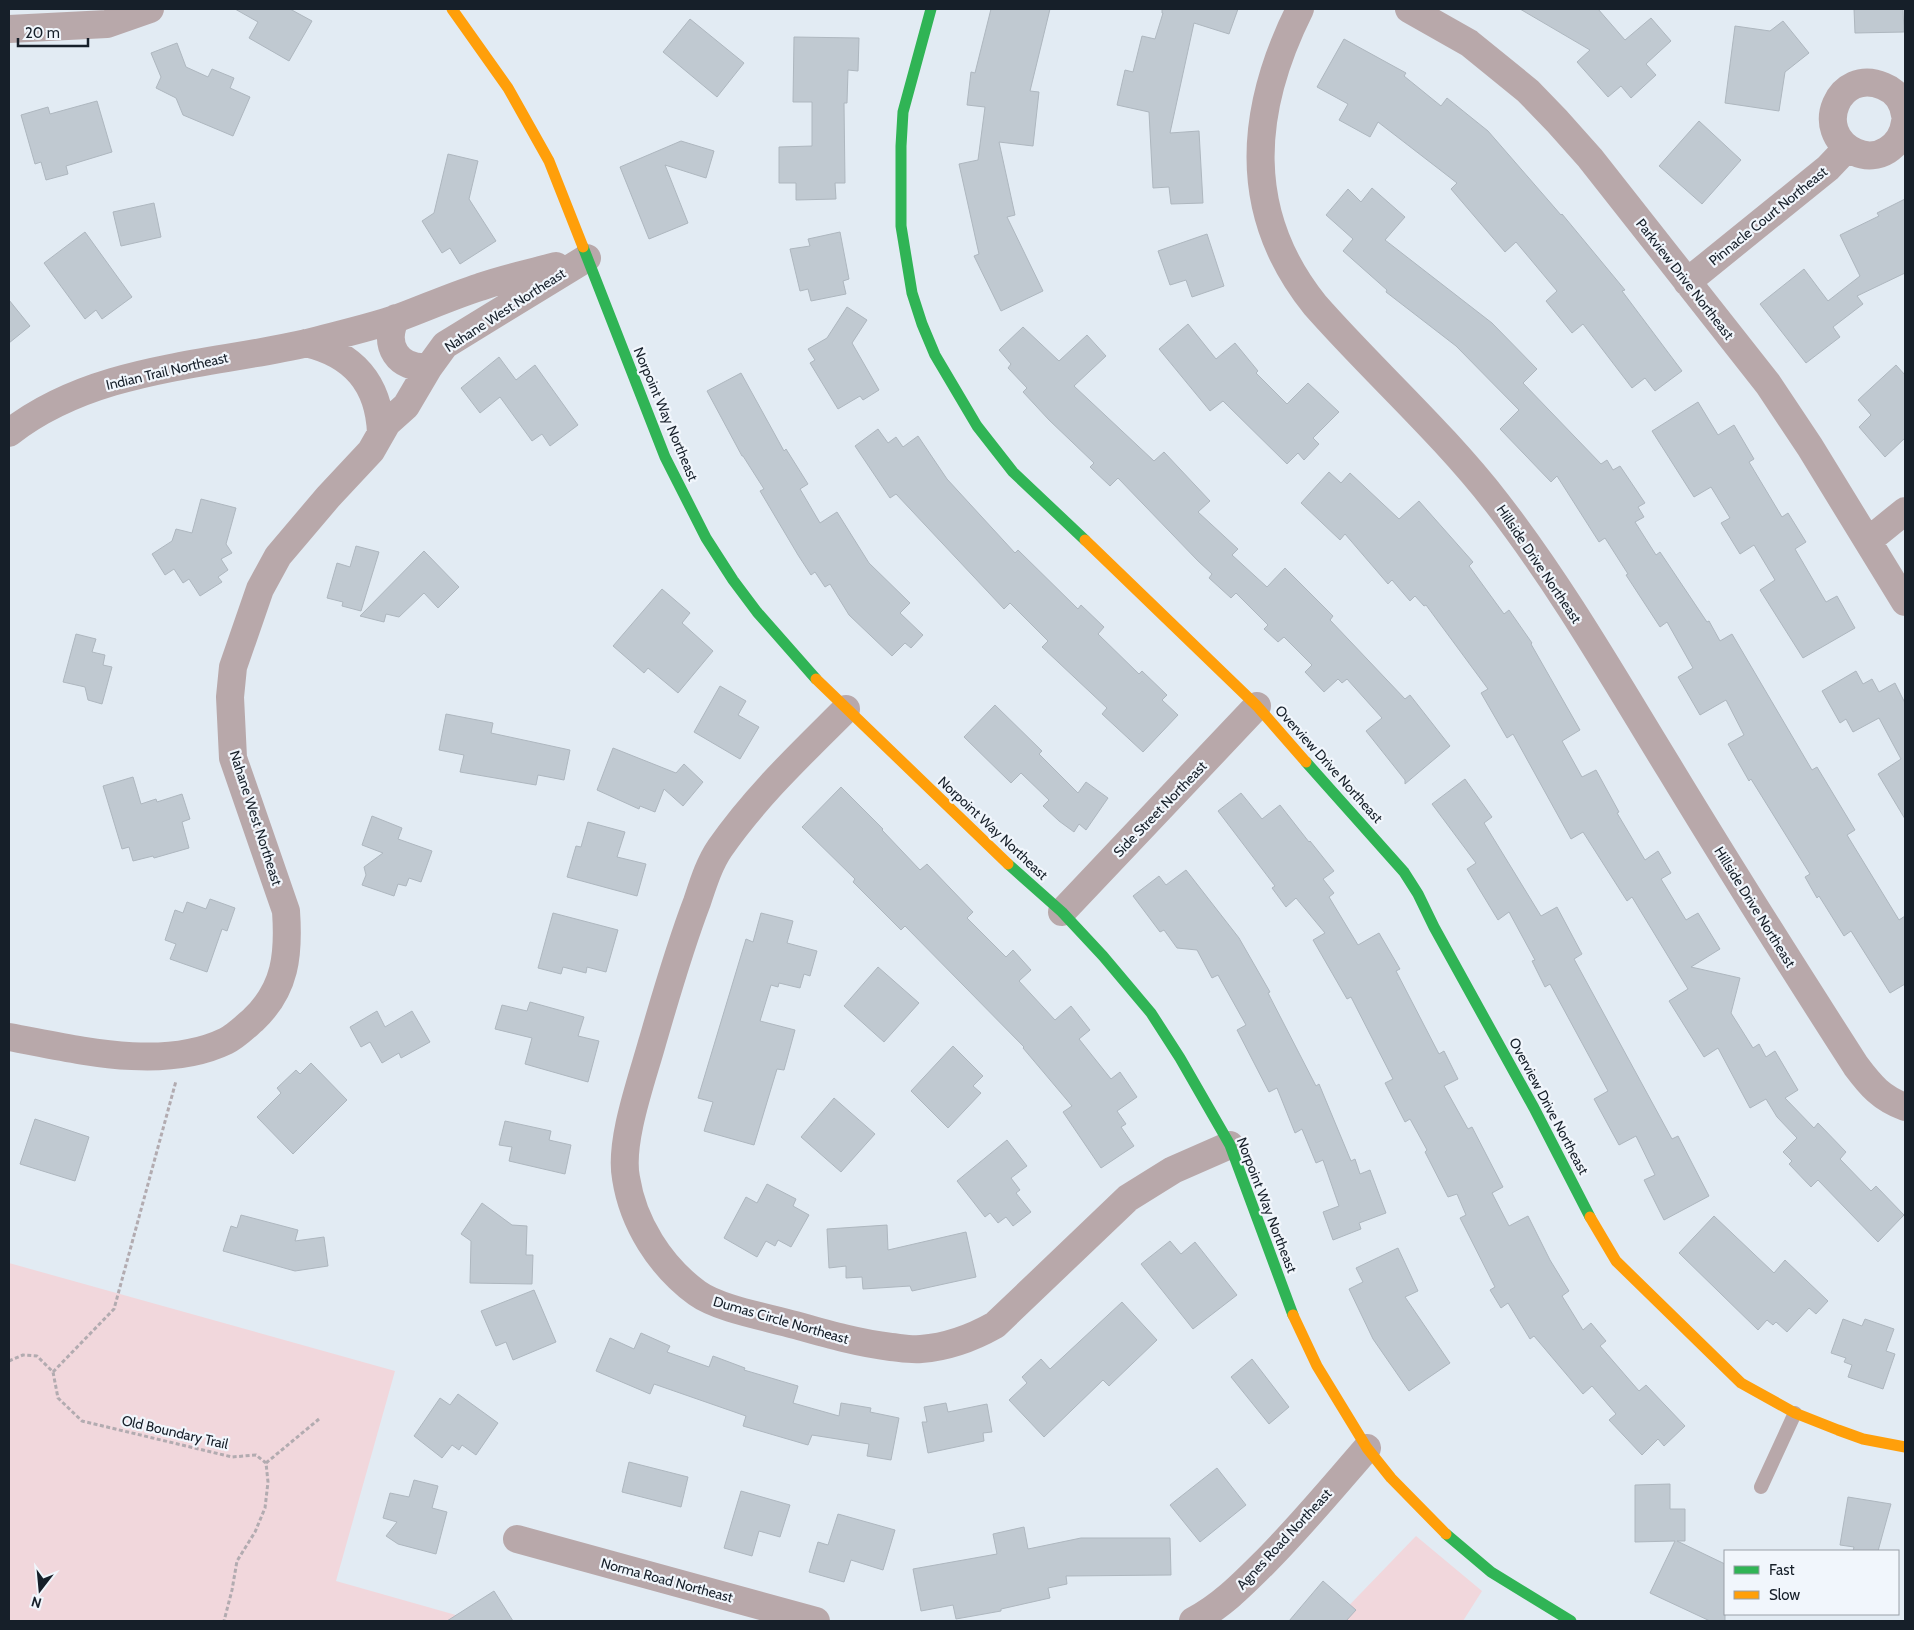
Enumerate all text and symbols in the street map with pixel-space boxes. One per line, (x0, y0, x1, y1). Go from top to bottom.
scale bar (18, 15, 88, 47)
text: 20 m (25, 24, 60, 42)
street label: Pinnacle Court Northeast (1705, 162, 1831, 269)
street label: Parkview Drive Northeast (1632, 215, 1738, 343)
street label: Nahane West Northeast (441, 264, 569, 356)
street label: Norpoint Way Northeast (630, 344, 702, 484)
street label: Indian Trail Northeast (104, 348, 230, 394)
street label: Hillside Drive Northeast (1493, 501, 1586, 627)
street label: Overview Drive Northeast (1271, 701, 1387, 827)
street label: Nahane West Northeast (226, 748, 286, 888)
street label: Side Street Northeast (1109, 757, 1211, 861)
street label: Norpoint Way Northeast (934, 772, 1052, 884)
street label: Hillside Drive Northeast (1710, 843, 1800, 971)
street label: Overview Drive Northeast (1505, 1034, 1593, 1178)
street label: Norpoint Way Northeast (1233, 1135, 1301, 1276)
street label: Dumas Circle Northeast (711, 1292, 851, 1348)
street label: Old Boundary Trail (120, 1411, 231, 1453)
street label: Agnes Road Northeast (1233, 1485, 1336, 1593)
legend (1724, 1550, 1899, 1615)
street label: Norma Road Northeast (599, 1554, 735, 1606)
text: Fast (1769, 1561, 1794, 1579)
north arrow (15, 1565, 65, 1615)
text: Slow (1769, 1586, 1800, 1604)
text: N (29, 1592, 44, 1613)

